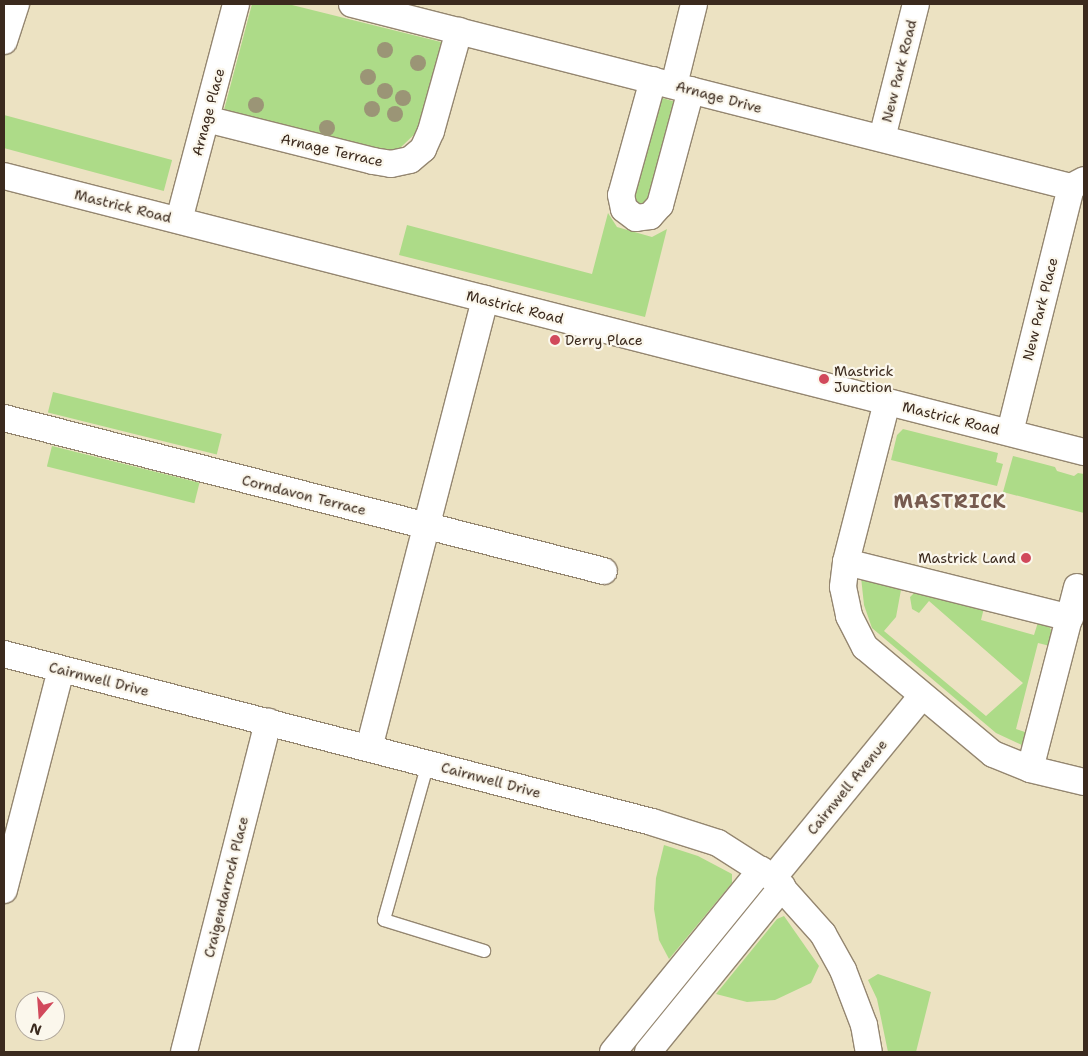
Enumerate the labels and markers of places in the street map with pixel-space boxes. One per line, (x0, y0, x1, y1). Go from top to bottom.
place label: Derry Place (565, 332, 643, 348)
marker: Derry Place (549, 334, 561, 346)
place label: Mastrick Junction (834, 363, 893, 396)
marker: Mastrick Junction (818, 373, 830, 385)
place label: Mastrick Land (918, 550, 1016, 566)
marker: Mastrick Land (1020, 552, 1032, 564)

